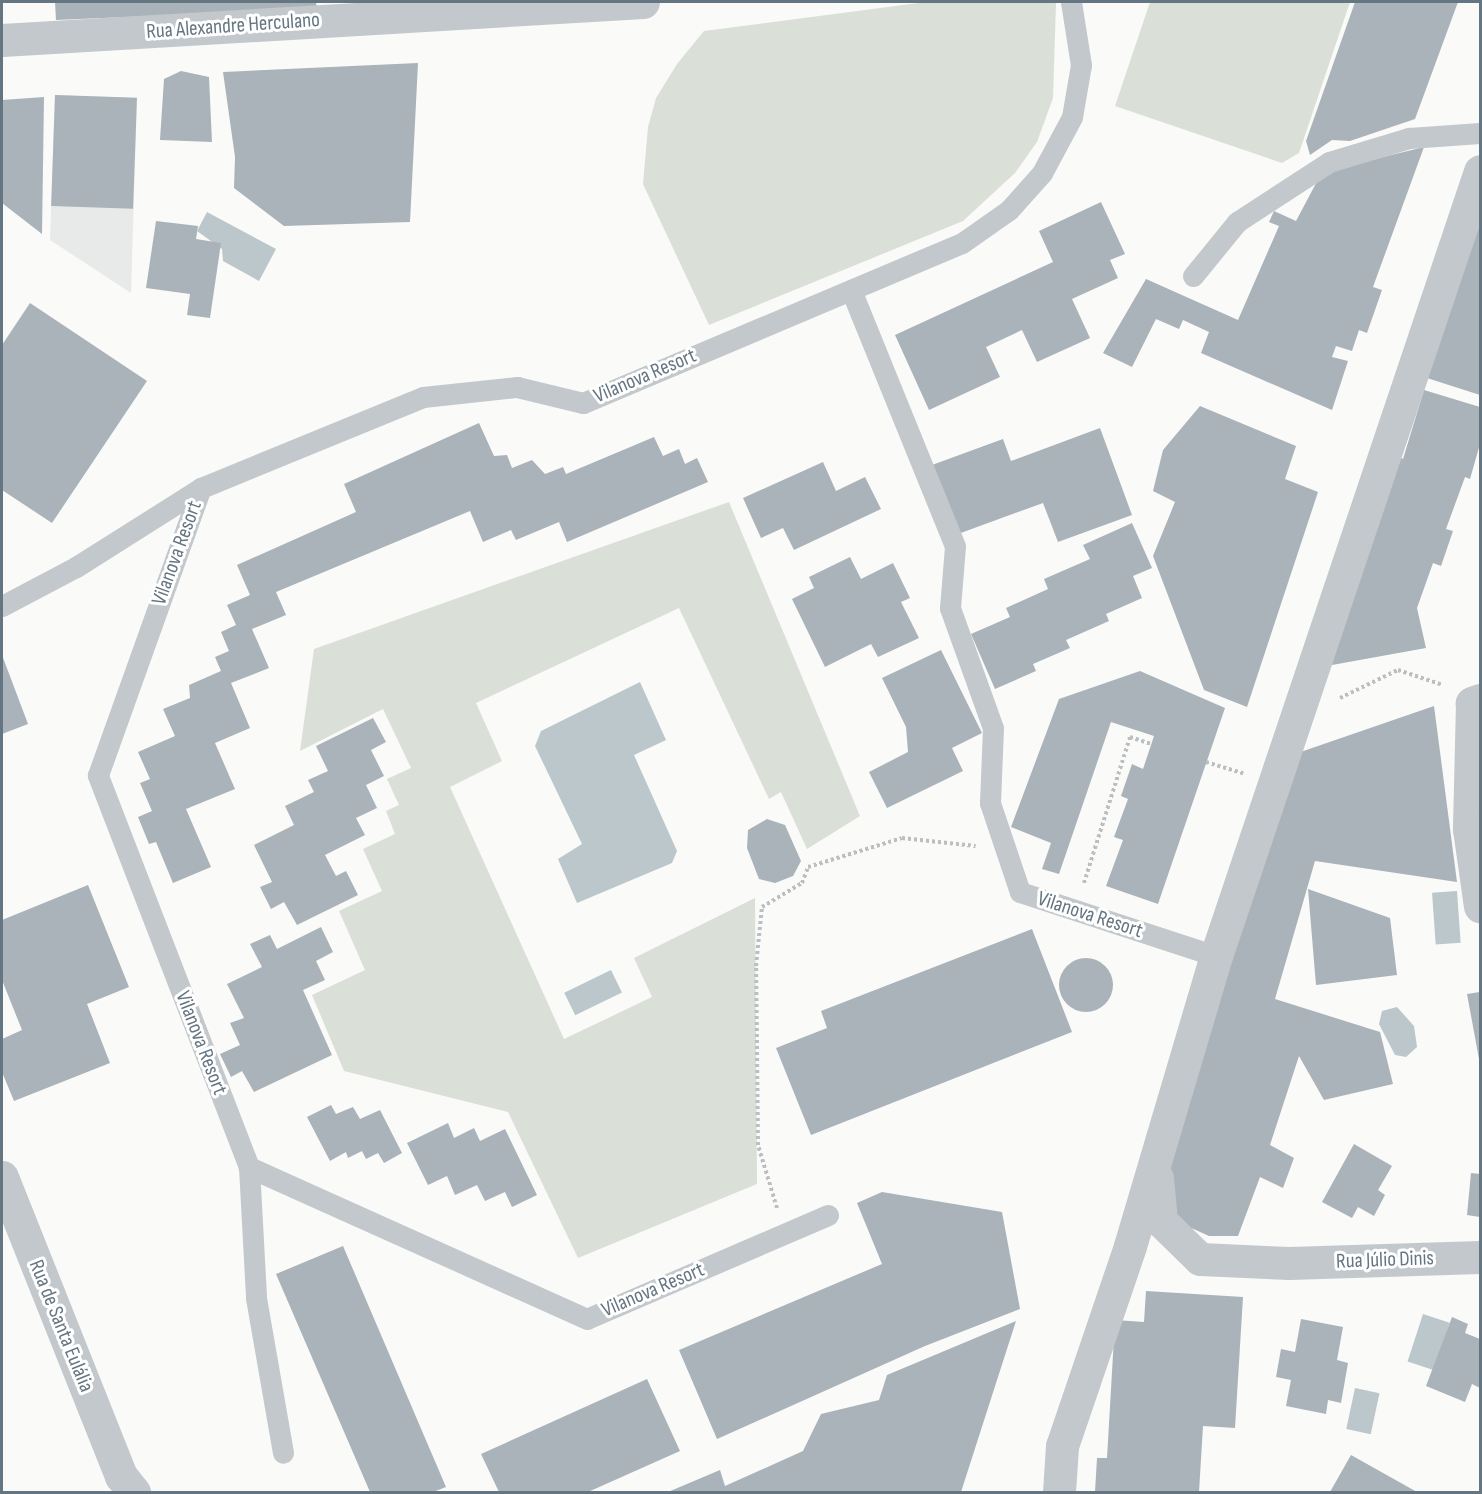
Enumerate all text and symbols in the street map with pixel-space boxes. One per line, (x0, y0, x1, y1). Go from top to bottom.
street label: Rua Alexandre Herculano (145, 7, 321, 45)
street label: Vilanova Resort (590, 343, 700, 409)
street label: Vilanova Resort (147, 498, 207, 608)
street label: Vilanova Resort (1034, 886, 1146, 944)
street label: Vilanova Resort (170, 988, 232, 1098)
street label: Rua Júlio Dinis (1336, 1246, 1434, 1274)
street label: Rua de Santa Eulália (23, 1256, 99, 1396)
street label: Vilanova Resort (598, 1257, 708, 1323)

